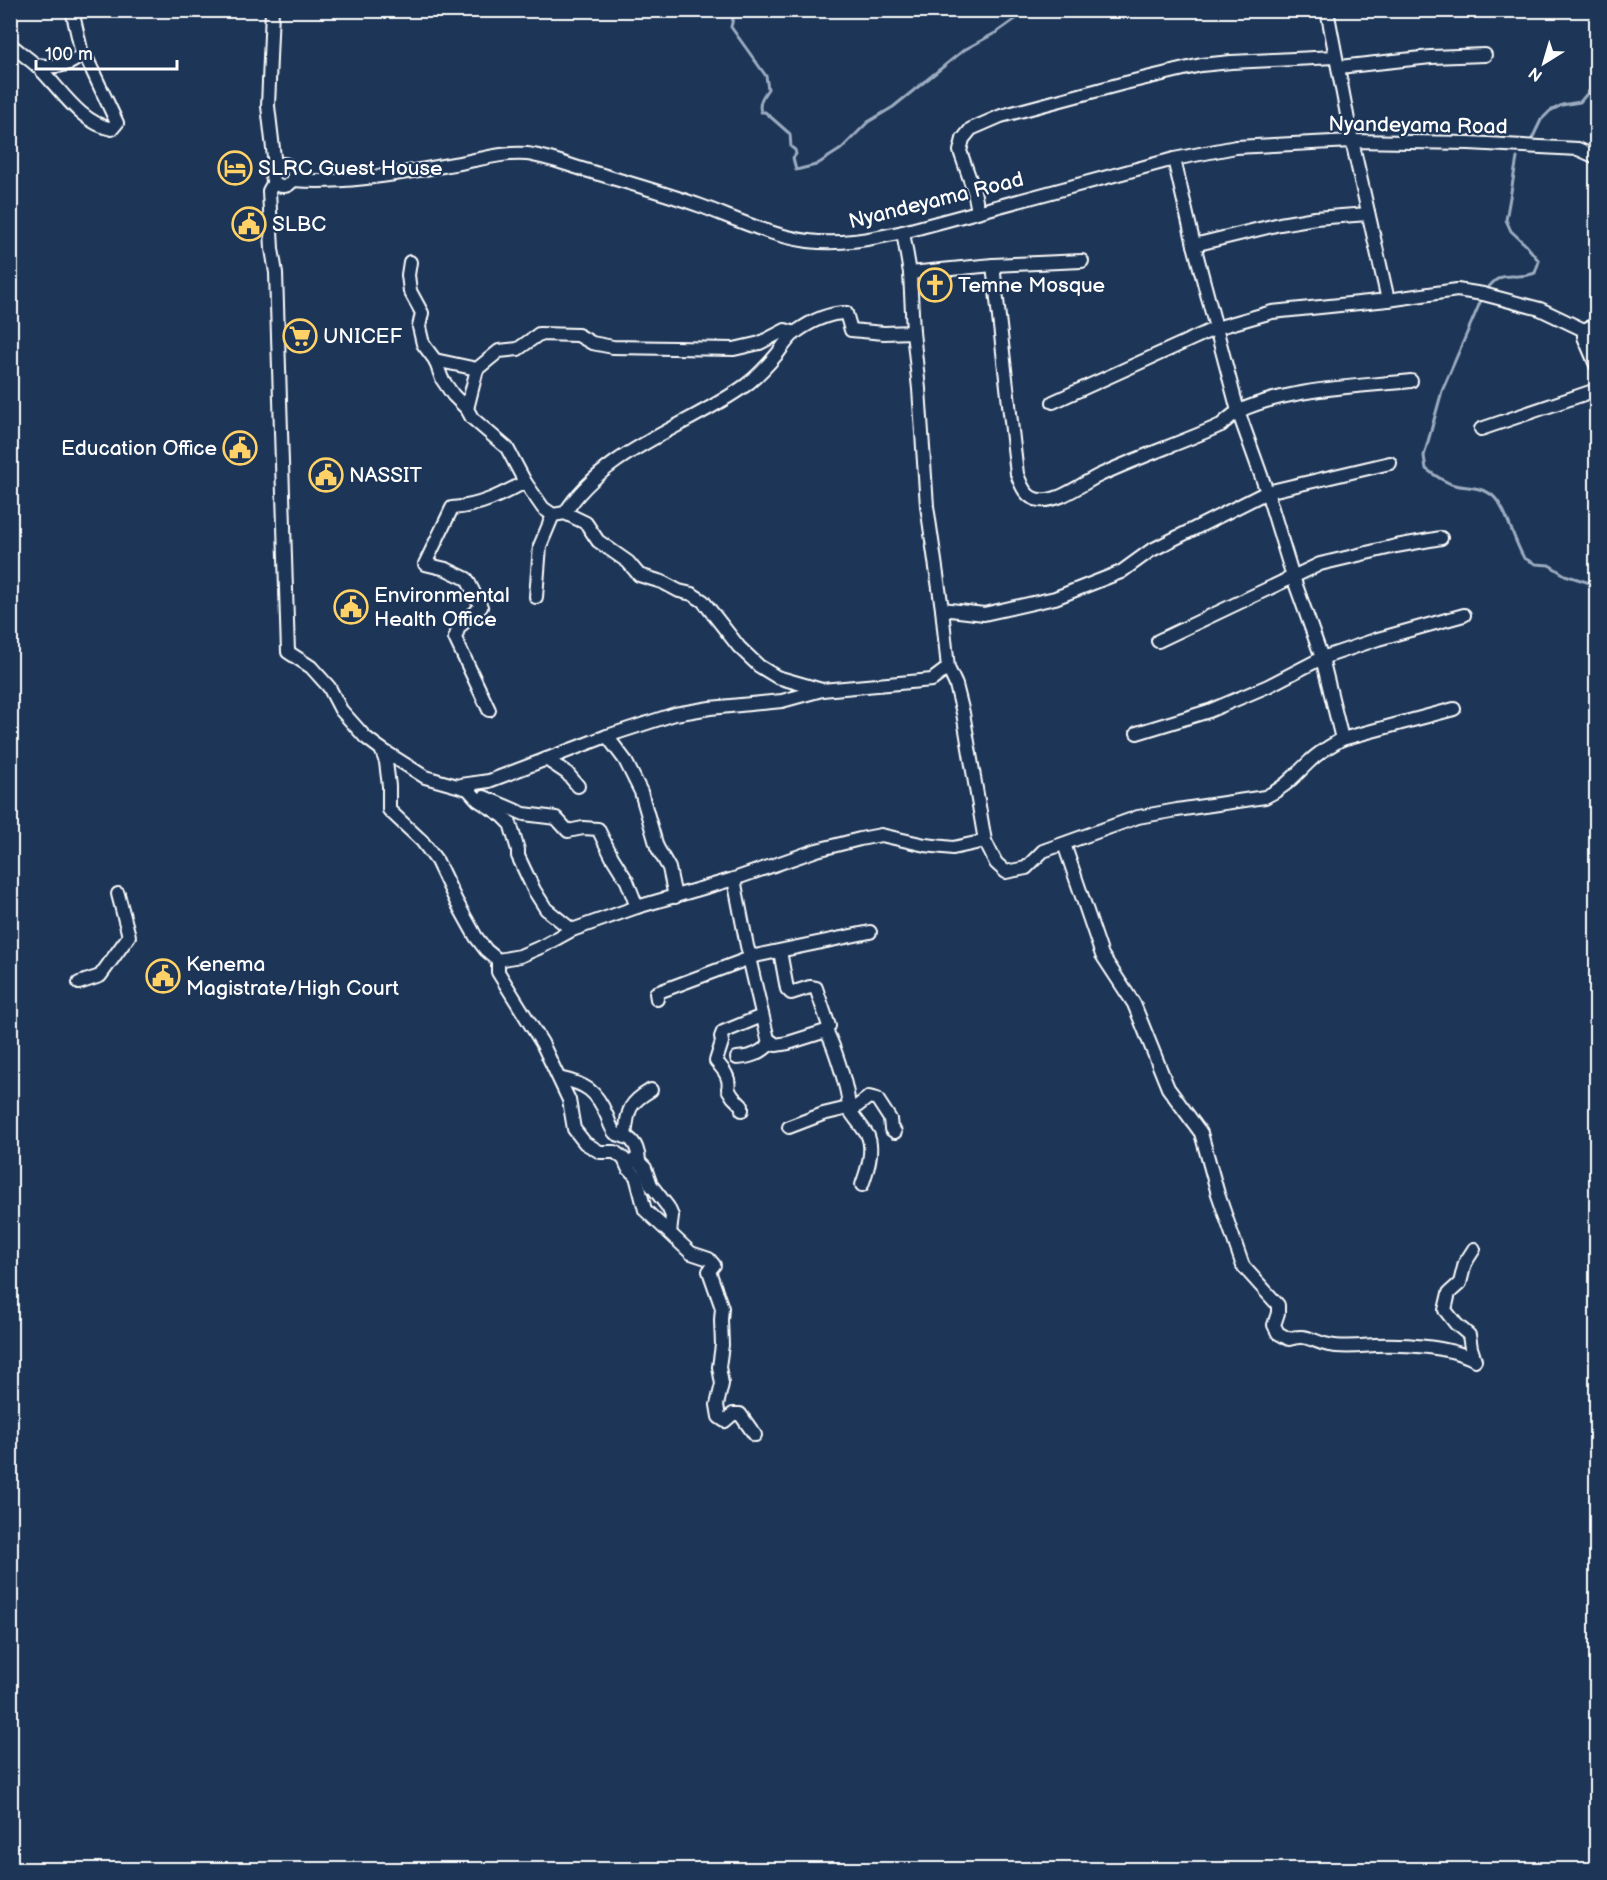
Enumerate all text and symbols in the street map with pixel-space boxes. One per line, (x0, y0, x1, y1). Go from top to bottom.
scale bar (36, 33, 177, 71)
north arrow (1514, 33, 1574, 93)
text: 100 m (45, 44, 93, 65)
text: N (1525, 63, 1546, 85)
street label: Nyandeyama Road (1328, 111, 1508, 140)
hotel icon: SLRC Guest House (217, 150, 253, 186)
place label: SLRC Guest House (258, 156, 442, 181)
street label: Nyandeyama Road (846, 167, 1026, 234)
public building icon: SLBC (231, 206, 267, 242)
place label: SLBC (272, 212, 326, 237)
church icon: Temne Mosque (917, 267, 953, 303)
place label: Temne Mosque (958, 273, 1105, 298)
supermarket icon: UNICEF (282, 318, 318, 354)
place label: UNICEF (323, 324, 402, 349)
public building icon: Education Office (222, 430, 258, 466)
place label: Education Office (61, 436, 217, 461)
public building icon: NASSIT (308, 457, 344, 493)
place label: NASSIT (349, 463, 423, 488)
place label: Environmental Health Office (374, 583, 510, 632)
public building icon: Environmental Health Office (333, 589, 369, 625)
place label: Kenema Magistrate/High Court (186, 952, 400, 1001)
public building icon: Kenema Magistrate/High Court (145, 958, 181, 994)

